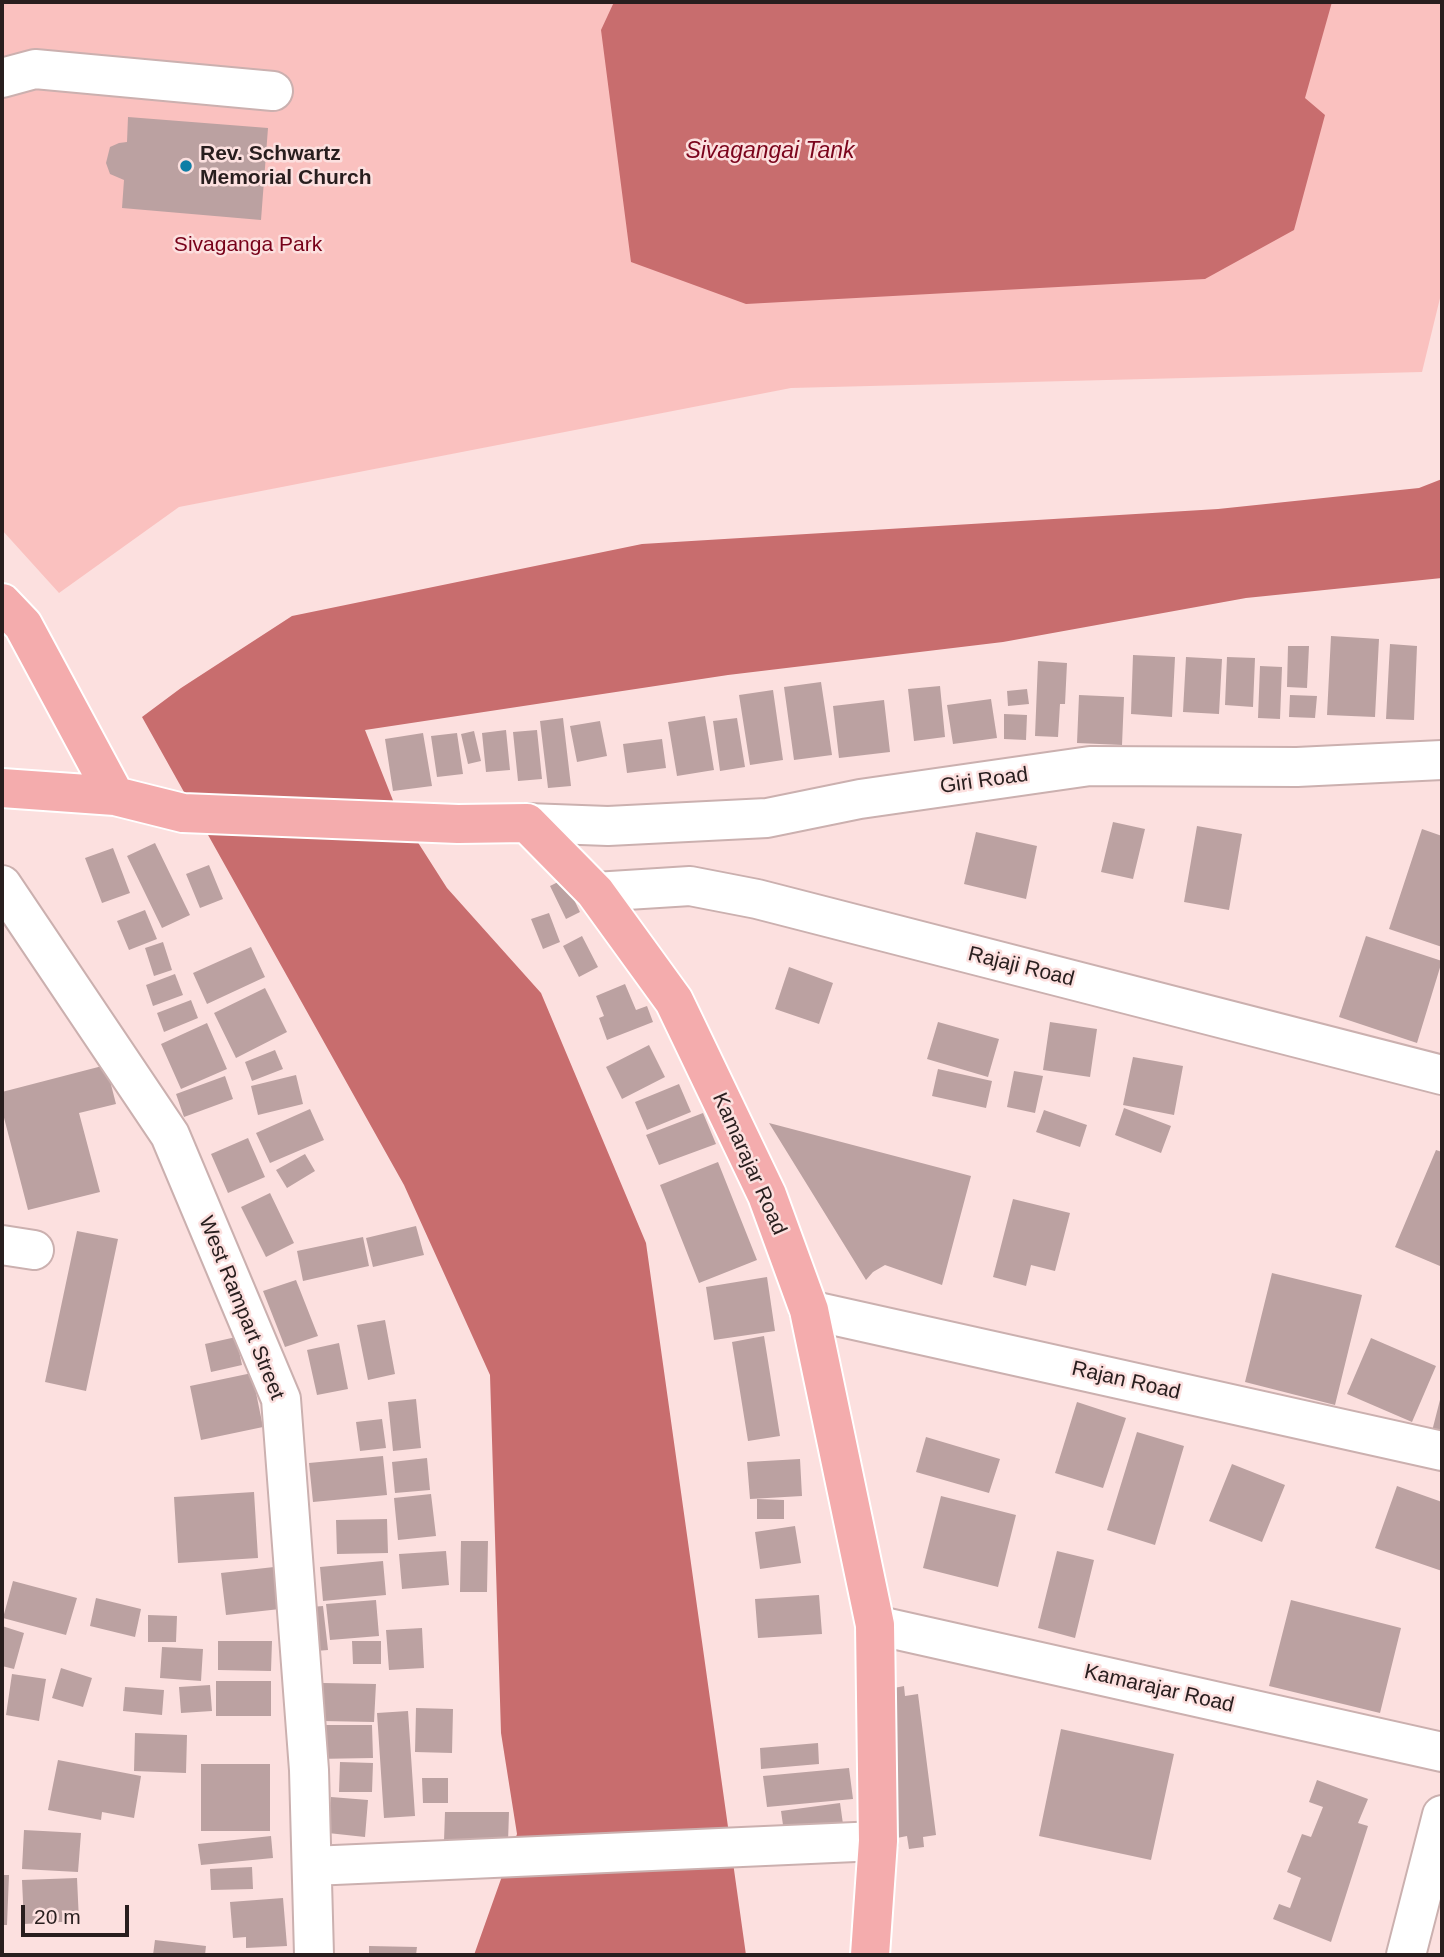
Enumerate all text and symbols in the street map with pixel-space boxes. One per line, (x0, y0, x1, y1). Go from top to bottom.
water label: Sivagangai Tank (685, 138, 855, 166)
place label: Rev. Schwartz Memorial Church (200, 141, 372, 191)
marker: Rev. Schwartz Memorial Church (178, 158, 194, 174)
park label: Sivaganga Park (174, 232, 322, 258)
street label: Giri Road (938, 762, 1030, 800)
street label: Rajaji Road (965, 942, 1077, 992)
street label: Kamarajar Road (706, 1089, 792, 1239)
street label: West Rampart Street (193, 1213, 289, 1403)
street label: Rajan Road (1069, 1356, 1183, 1406)
street label: Kamarajar Road (1082, 1660, 1236, 1718)
scale bar (24, 1890, 133, 1934)
text: 20 m (34, 1905, 81, 1928)

